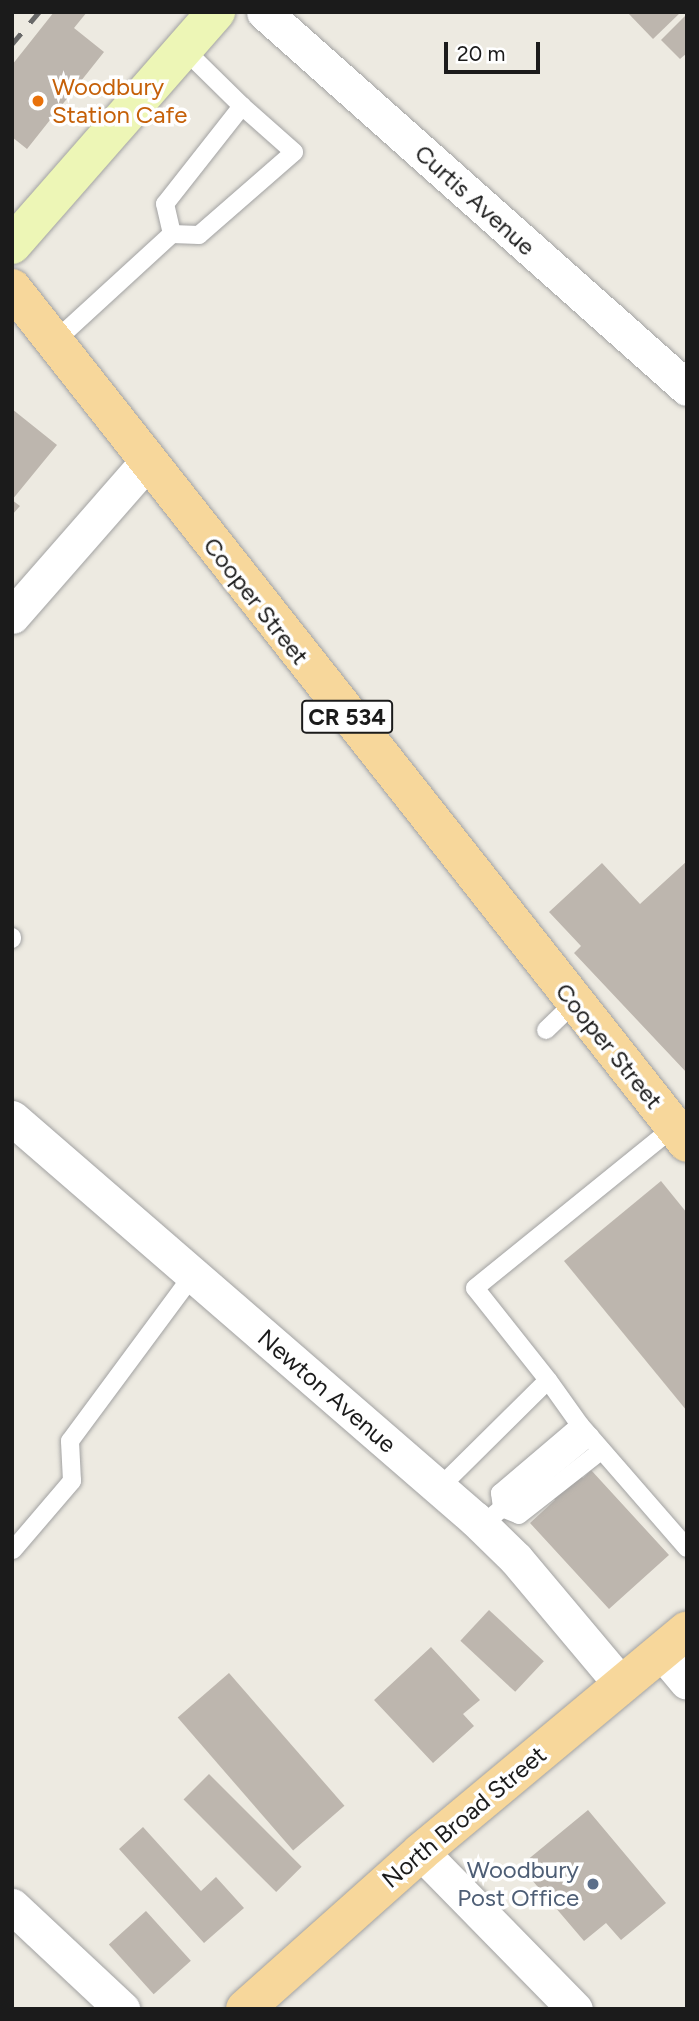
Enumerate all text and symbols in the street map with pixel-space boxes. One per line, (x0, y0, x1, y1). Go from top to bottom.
scale bar (447, 28, 543, 72)
text: 20 m (457, 41, 505, 66)
place label: Woodbury Station Cafe (52, 73, 187, 129)
marker: Woodbury Station Cafe (30, 93, 46, 109)
street label: Curtis Avenue (409, 139, 541, 261)
street label: Cooper Street (197, 532, 315, 670)
road number: CR 534 (300, 698, 394, 736)
street label: Cooper Street (549, 977, 669, 1115)
street label: Newton Avenue (252, 1323, 402, 1459)
street label: North Broad Street (376, 1740, 552, 1894)
place label: Woodbury Post Office (457, 1856, 579, 1912)
marker: Woodbury Post Office (585, 1876, 601, 1892)

